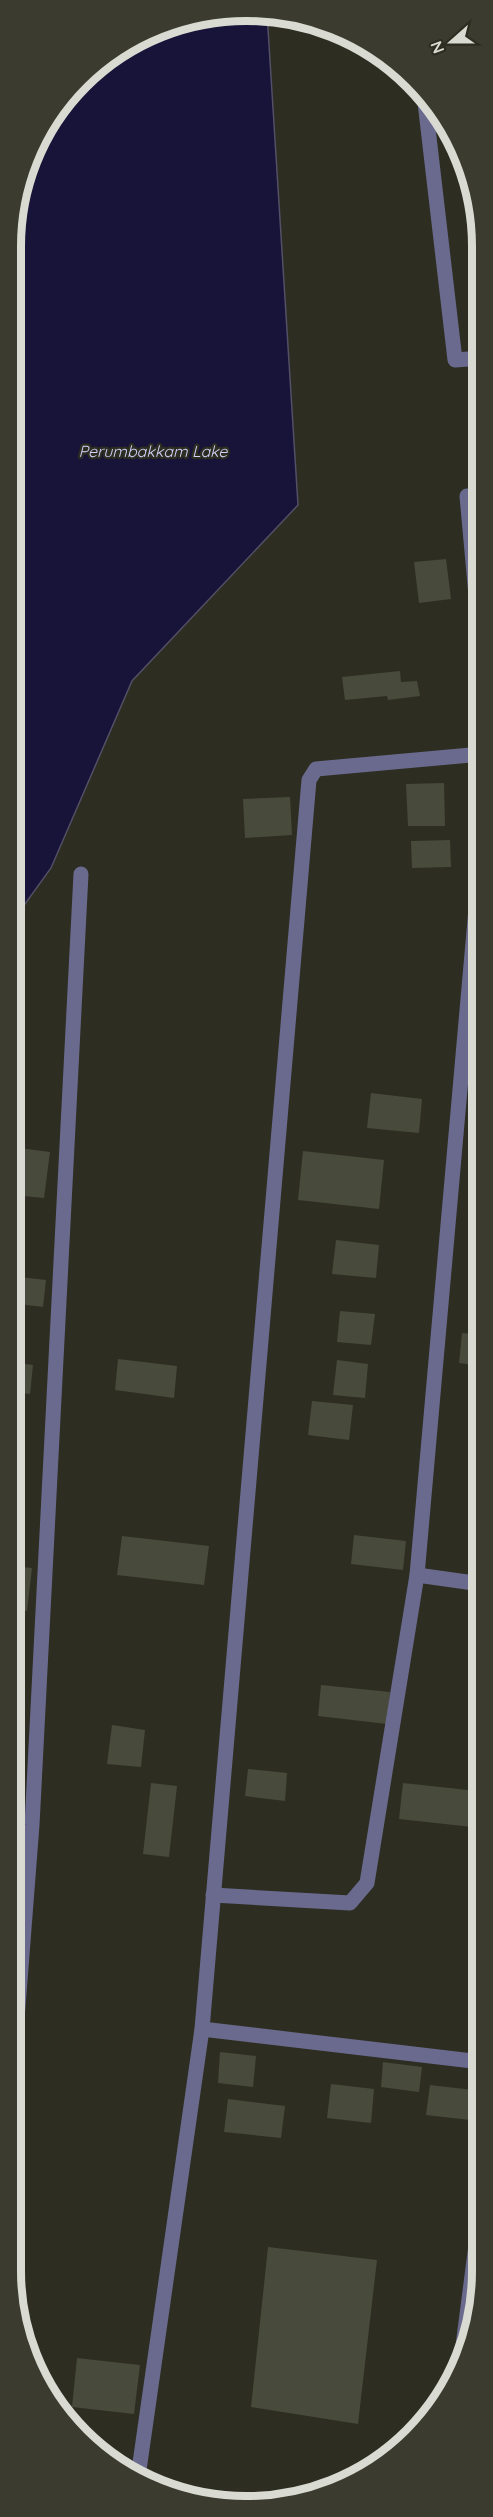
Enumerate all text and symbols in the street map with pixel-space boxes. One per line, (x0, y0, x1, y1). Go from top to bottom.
north arrow (421, 12, 481, 72)
text: N (426, 38, 448, 56)
water label: Perumbakkam Lake (79, 441, 228, 461)

